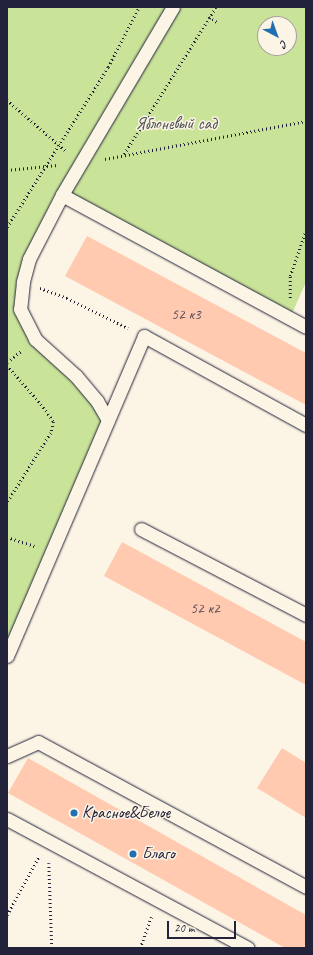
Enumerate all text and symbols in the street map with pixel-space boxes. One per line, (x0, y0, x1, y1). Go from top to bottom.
north arrow (257, 16, 297, 56)
text: С (278, 37, 291, 51)
park label: Яблоневый сад (135, 114, 217, 134)
house number: 52 к3 (171, 306, 201, 324)
house number: 52 к2 (190, 600, 220, 618)
place label: Красное&Белое (82, 803, 170, 823)
marker: Красное&Белое (69, 808, 79, 818)
place label: Благо (142, 844, 175, 864)
marker: Благо (127, 848, 139, 860)
scale bar (169, 913, 238, 939)
text: 20 m (174, 920, 194, 936)

